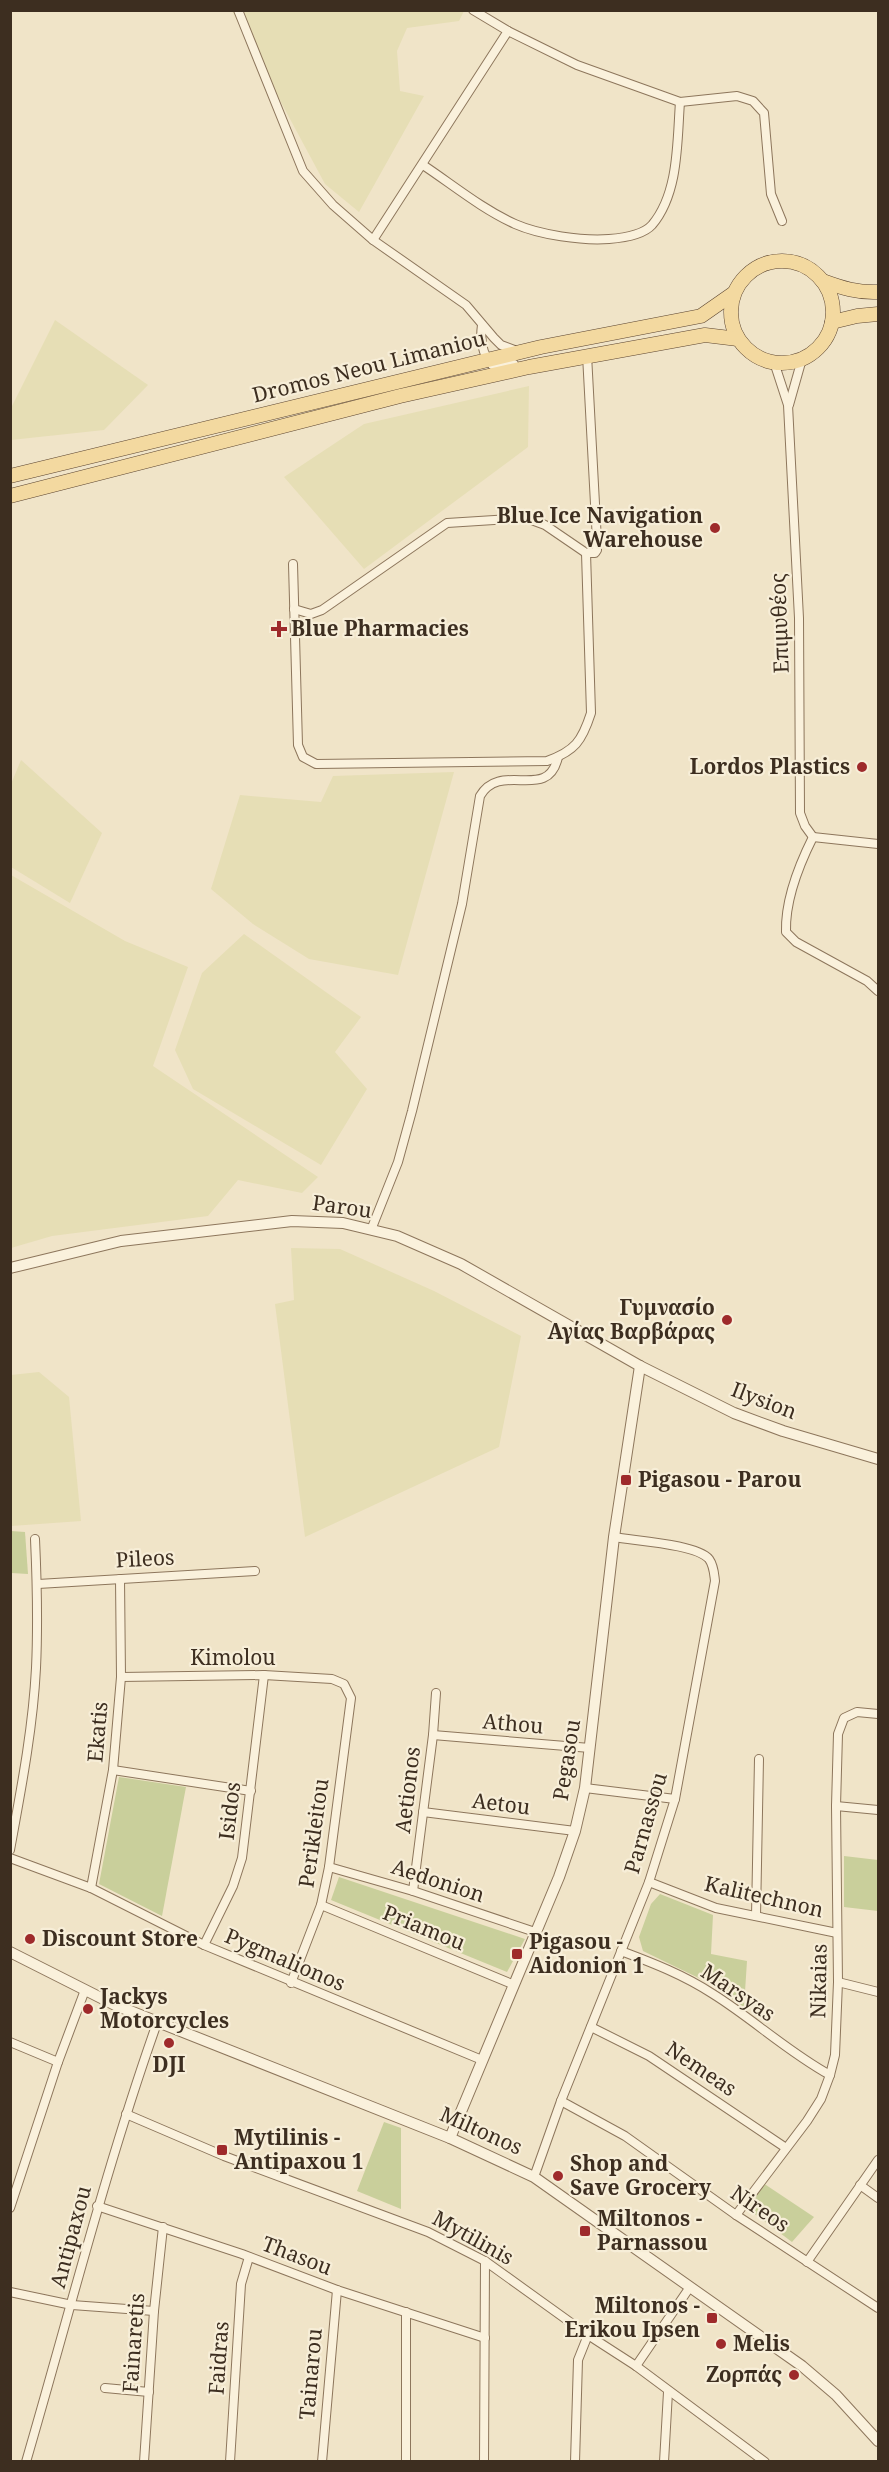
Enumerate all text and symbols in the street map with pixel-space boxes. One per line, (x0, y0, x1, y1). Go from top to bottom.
street label: Dromos Neou Limaniou (249, 323, 488, 409)
place label: Blue Ice Navigation Warehouse (497, 501, 703, 553)
marker: Blue Ice Navigation Warehouse (708, 521, 722, 535)
street label: Επιμυθέος (763, 572, 795, 674)
place label: Blue Pharmacies (291, 614, 469, 642)
marker: Blue Pharmacies (272, 622, 286, 636)
place label: Lordos Plastics (690, 752, 850, 780)
marker: Lordos Plastics (855, 760, 869, 774)
street label: Parou (311, 1188, 374, 1224)
place label: Γυμνασίο Αγίας Βαρβάρας (547, 1293, 715, 1345)
marker: Γυμνασίο Αγίας Βαρβάρας (720, 1313, 734, 1327)
street label: Ilysion (728, 1375, 801, 1425)
place label: Pigasou - Parou (638, 1465, 801, 1493)
marker: Pigasou - Parou (619, 1473, 633, 1487)
street label: Pileos (115, 1542, 175, 1574)
street label: Kimolou (190, 1643, 276, 1671)
street label: Ekatis (80, 1700, 114, 1763)
street label: Athou (481, 1706, 545, 1740)
street label: Pegasou (546, 1717, 586, 1803)
street label: Aetionos (388, 1745, 426, 1835)
street label: Parnassou (617, 1769, 673, 1877)
street label: Perikleitou (291, 1776, 335, 1889)
street label: Isidos (212, 1780, 246, 1842)
street label: Aetou (470, 1786, 532, 1820)
street label: Aedonion (388, 1852, 489, 1908)
street label: Kalitechnon (702, 1869, 826, 1923)
street label: Priamou (379, 1898, 470, 1956)
street label: Pygmalionos (221, 1921, 350, 1997)
place label: Discount Store (42, 1924, 198, 1952)
place label: Pigasou - Aidonion 1 (529, 1927, 644, 1979)
marker: Discount Store (23, 1932, 37, 1946)
street label: Nikaias (803, 1943, 833, 2019)
marker: Pigasou - Aidonion 1 (510, 1947, 524, 1961)
street label: Marsyas (696, 1957, 781, 2027)
place label: Jackys Motorcycles (99, 1982, 229, 2034)
marker: Jackys Motorcycles (81, 2002, 95, 2016)
street label: Nemeas (661, 2034, 742, 2102)
marker: DJI (162, 2036, 176, 2050)
place label: DJI (153, 2050, 185, 2078)
street label: Miltonos (436, 2099, 527, 2161)
place label: Mytilinis - Antipaxou 1 (234, 2123, 364, 2175)
marker: Mytilinis - Antipaxou 1 (215, 2143, 229, 2157)
place label: Shop and Save Grocery (570, 2149, 712, 2201)
marker: Shop and Save Grocery (551, 2169, 565, 2183)
street label: Nireos (726, 2178, 796, 2238)
street label: Antipaxou (43, 2183, 97, 2291)
street label: Mytilinis (428, 2203, 519, 2271)
place label: Miltonos - Parnassou (597, 2204, 708, 2256)
marker: Miltonos - Parnassou (578, 2224, 592, 2238)
street label: Thasou (258, 2229, 336, 2281)
place label: Miltonos - Erikou Ipsen (565, 2291, 700, 2343)
street label: Fainaretis (116, 2292, 150, 2394)
marker: Miltonos - Erikou Ipsen (705, 2311, 719, 2325)
street label: Faidras (201, 2320, 235, 2396)
street label: Tainarou (292, 2327, 328, 2421)
place label: Melis (733, 2329, 790, 2357)
marker: Melis (714, 2337, 728, 2351)
place label: Ζορπάς (706, 2360, 782, 2388)
marker: Ζορπάς (787, 2368, 801, 2382)

